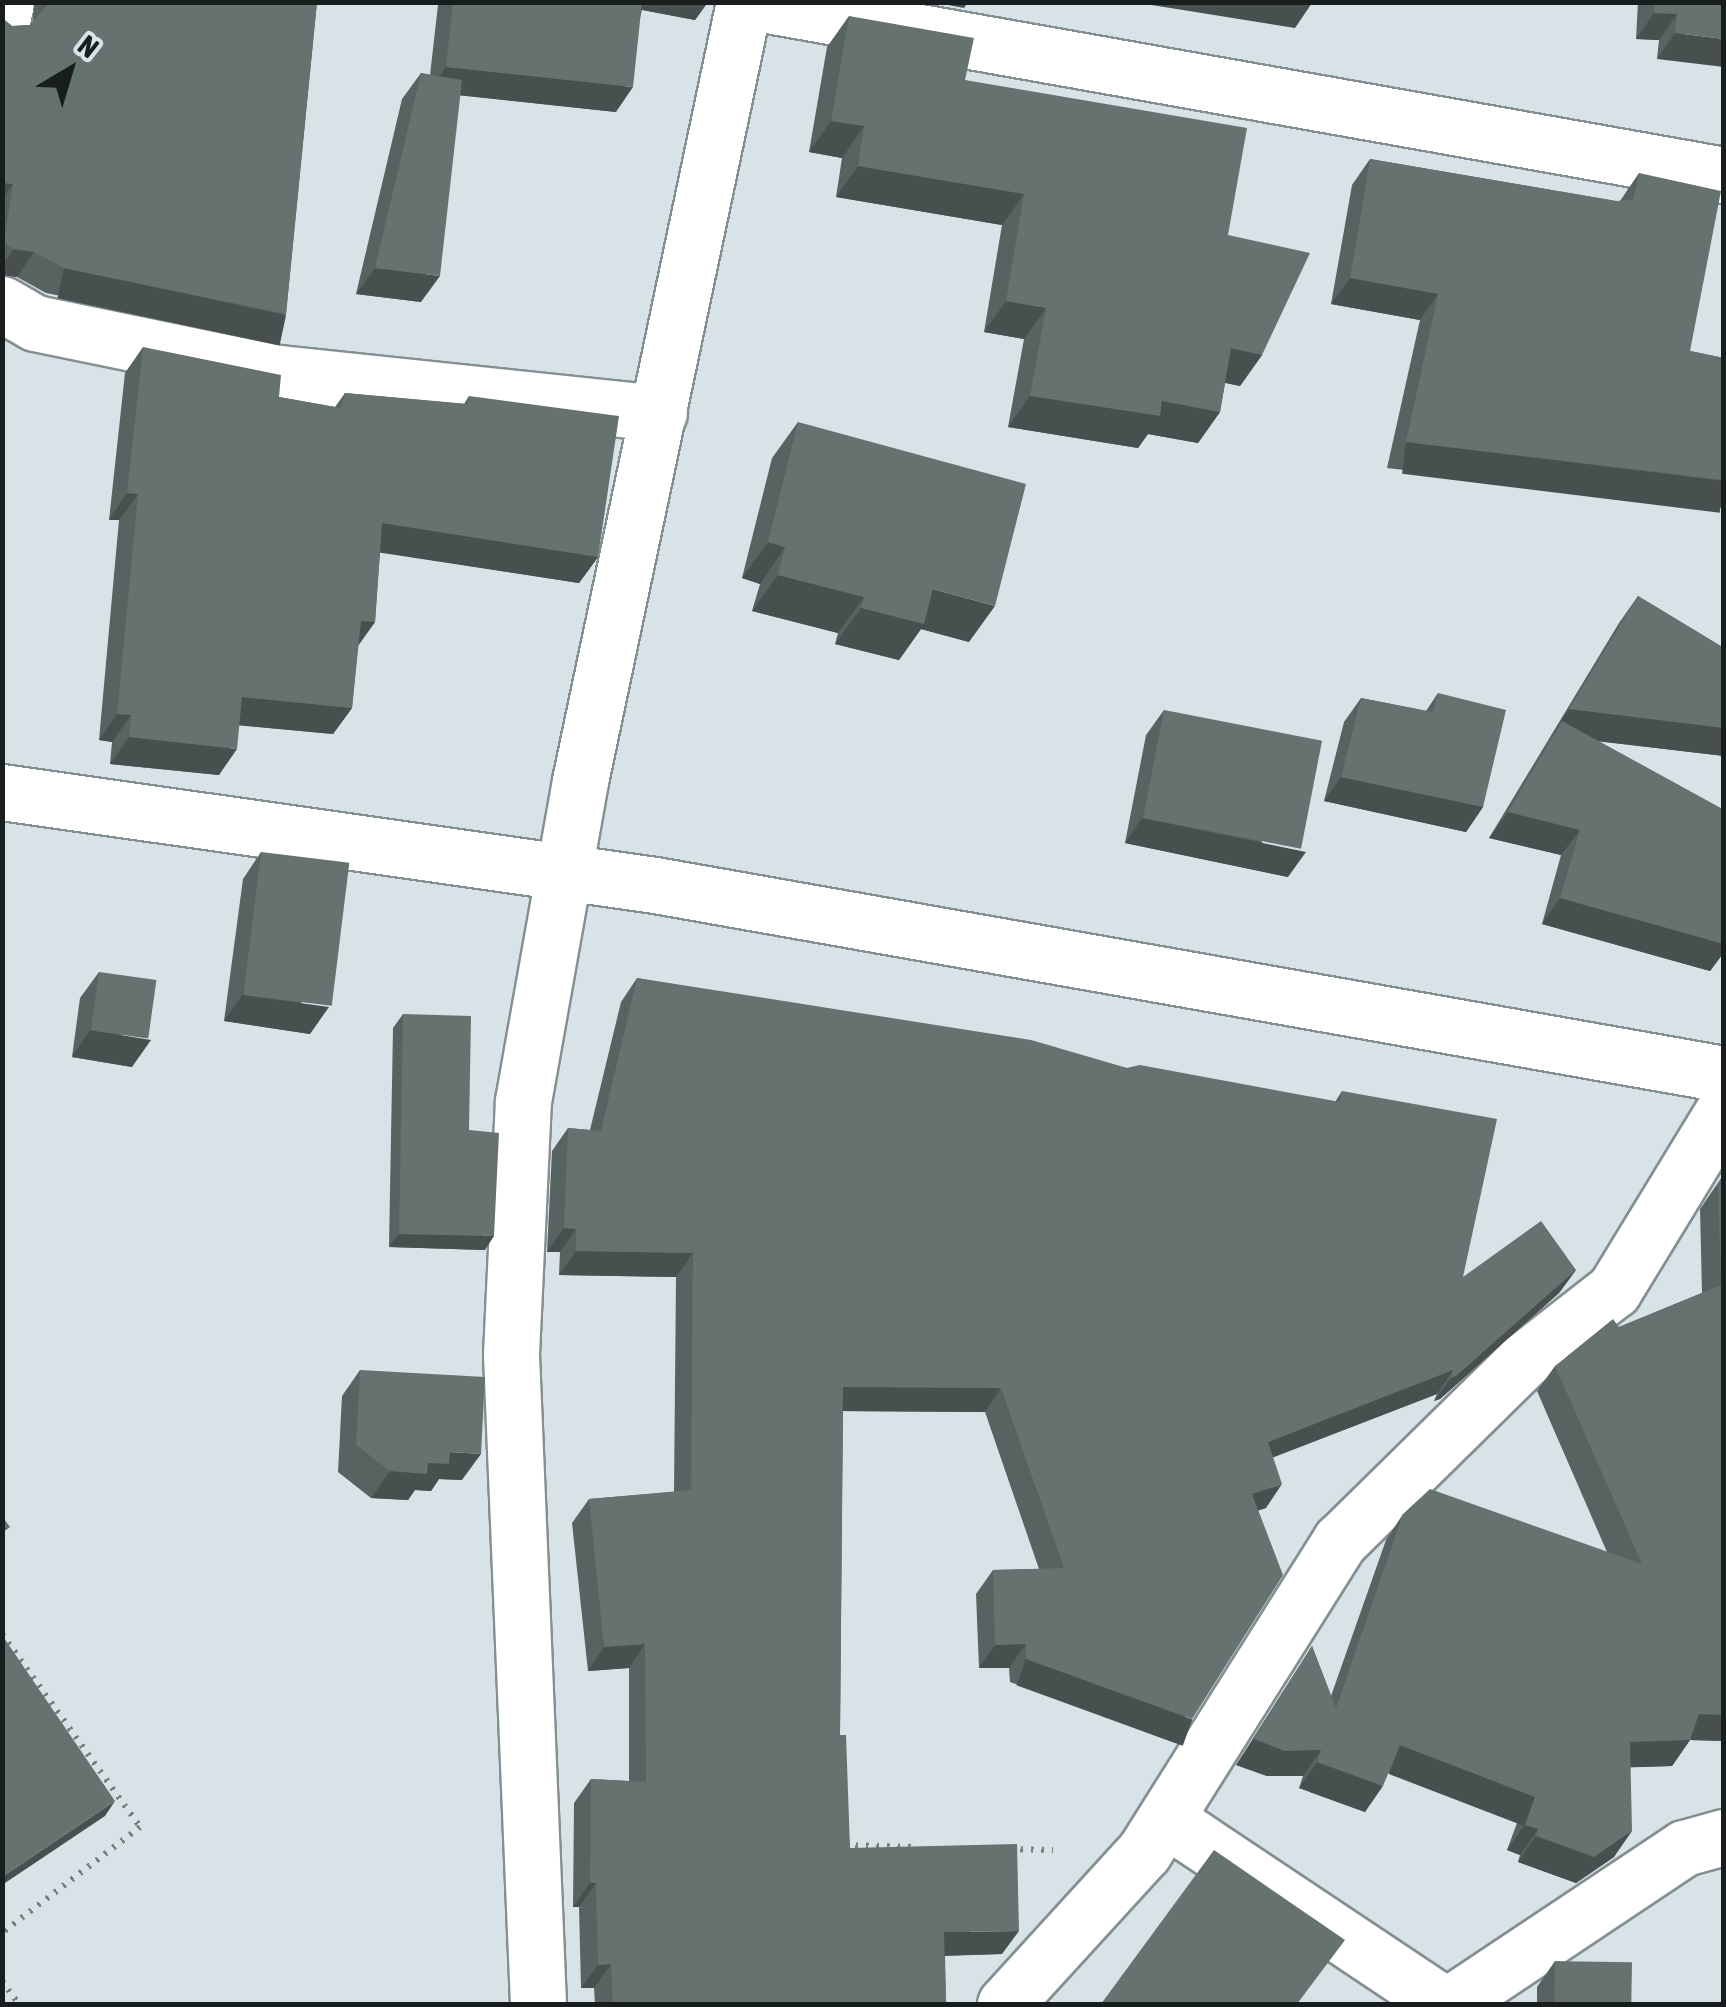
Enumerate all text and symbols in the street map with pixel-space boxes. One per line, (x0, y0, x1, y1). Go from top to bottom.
north arrow (20, 20, 120, 120)
text: N (72, 29, 105, 64)

